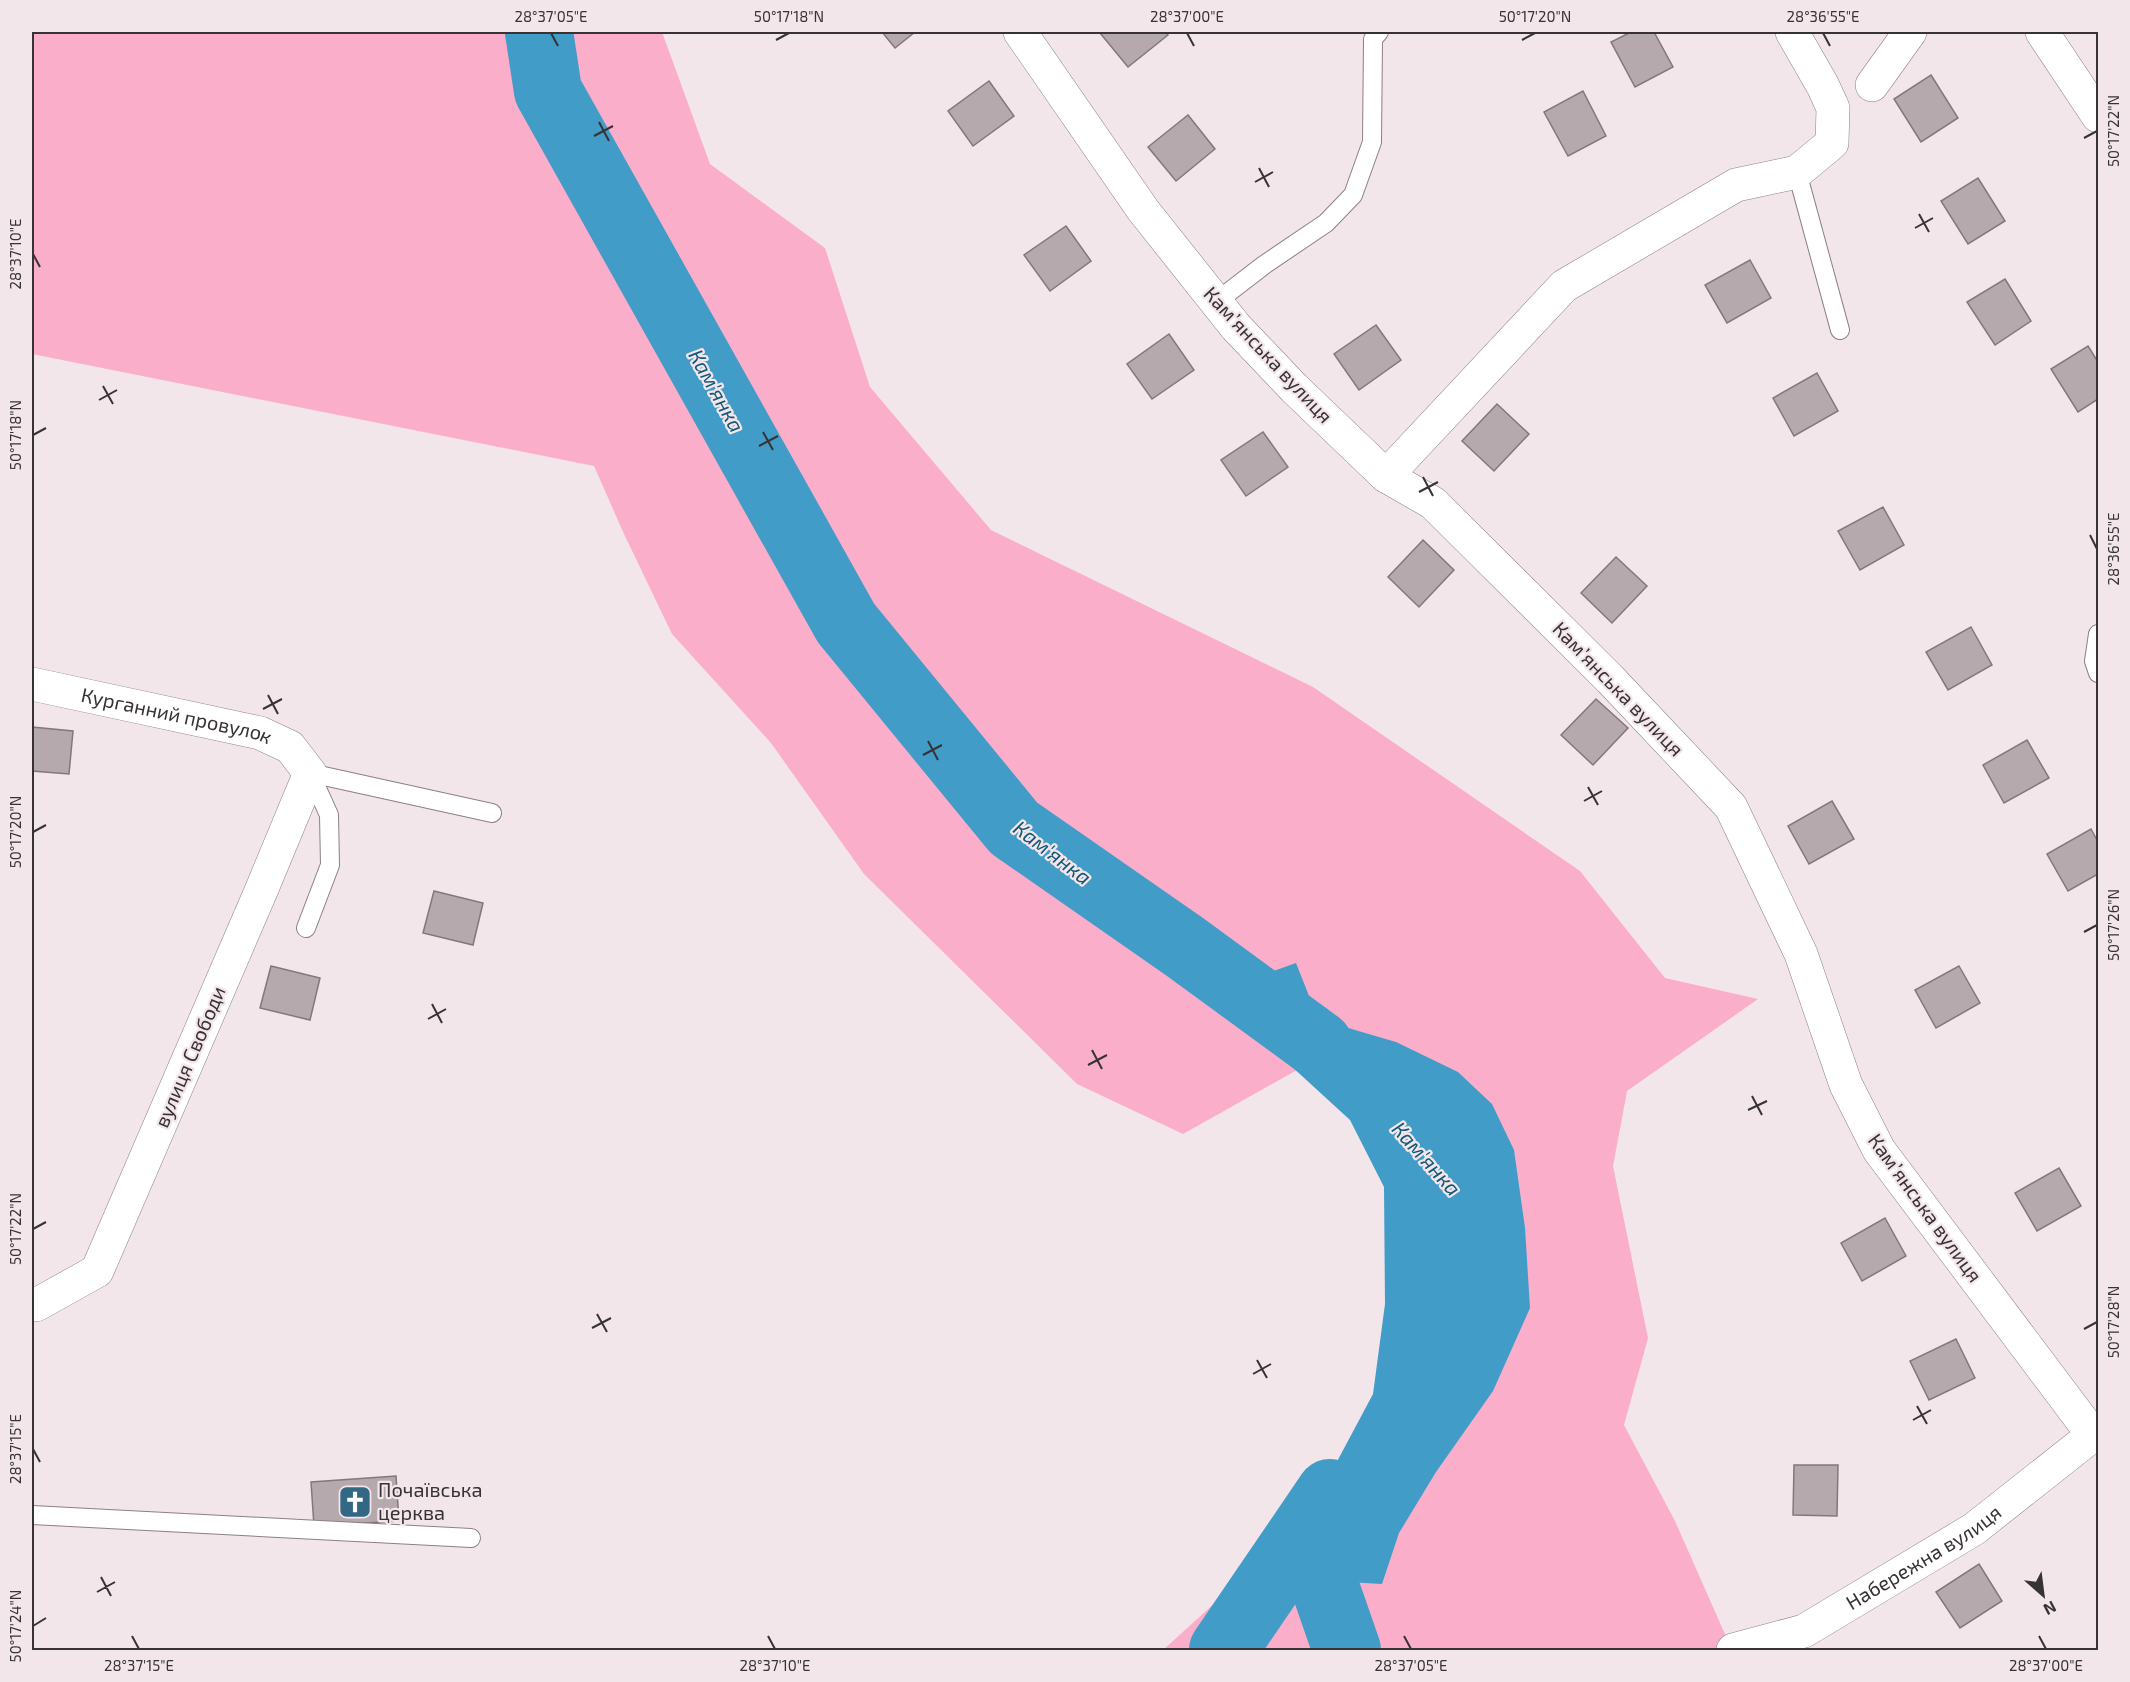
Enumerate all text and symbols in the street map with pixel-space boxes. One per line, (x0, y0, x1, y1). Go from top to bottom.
text: 28°37'05"E (515, 7, 587, 25)
text: 50°17'18"N (754, 7, 824, 25)
text: 28°37'00"E (1150, 7, 1224, 25)
text: 50°17'20"N (1499, 7, 1571, 25)
text: 28°36'55"E (1787, 7, 1859, 25)
text: 50°17'22"N (2104, 95, 2122, 167)
text: 28°37'10"E (6, 219, 24, 289)
street label: Камʼянська вулиця (1199, 281, 1338, 428)
water label: Кам'янка (684, 344, 750, 436)
text: 50°17'18"N (6, 400, 24, 470)
text: 28°36'55"E (2104, 513, 2122, 585)
street label: Камʼянська вулиця (1548, 616, 1689, 761)
street label: Курганний провулок (79, 682, 277, 748)
text: 50°17'20"N (6, 796, 24, 868)
water label: Кам'янка (1009, 814, 1097, 889)
text: 50°17'26"N (2104, 889, 2122, 961)
street label: вулиця Свободи (149, 982, 231, 1131)
water label: Кам'янка (1387, 1116, 1467, 1200)
street label: Камʼянська вулиця (1863, 1128, 1988, 1287)
text: 50°17'22"N (6, 1193, 24, 1265)
text: 50°17'28"N (2104, 1286, 2122, 1358)
text: 28°37'15"E (6, 1414, 24, 1484)
place label: Почаївська церква (378, 1477, 482, 1524)
church icon: Почаївська церква (337, 1484, 373, 1520)
street label: Набережна вулиця (1841, 1499, 2006, 1614)
north arrow (2013, 1565, 2073, 1625)
text: 50°17'24"N (6, 1590, 24, 1662)
text: N (2041, 1598, 2060, 1620)
text: 28°37'15"E (104, 1656, 174, 1674)
text: 28°37'10"E (740, 1656, 810, 1674)
text: 28°37'05"E (1375, 1656, 1447, 1674)
text: 28°37'00"E (2009, 1656, 2083, 1674)

